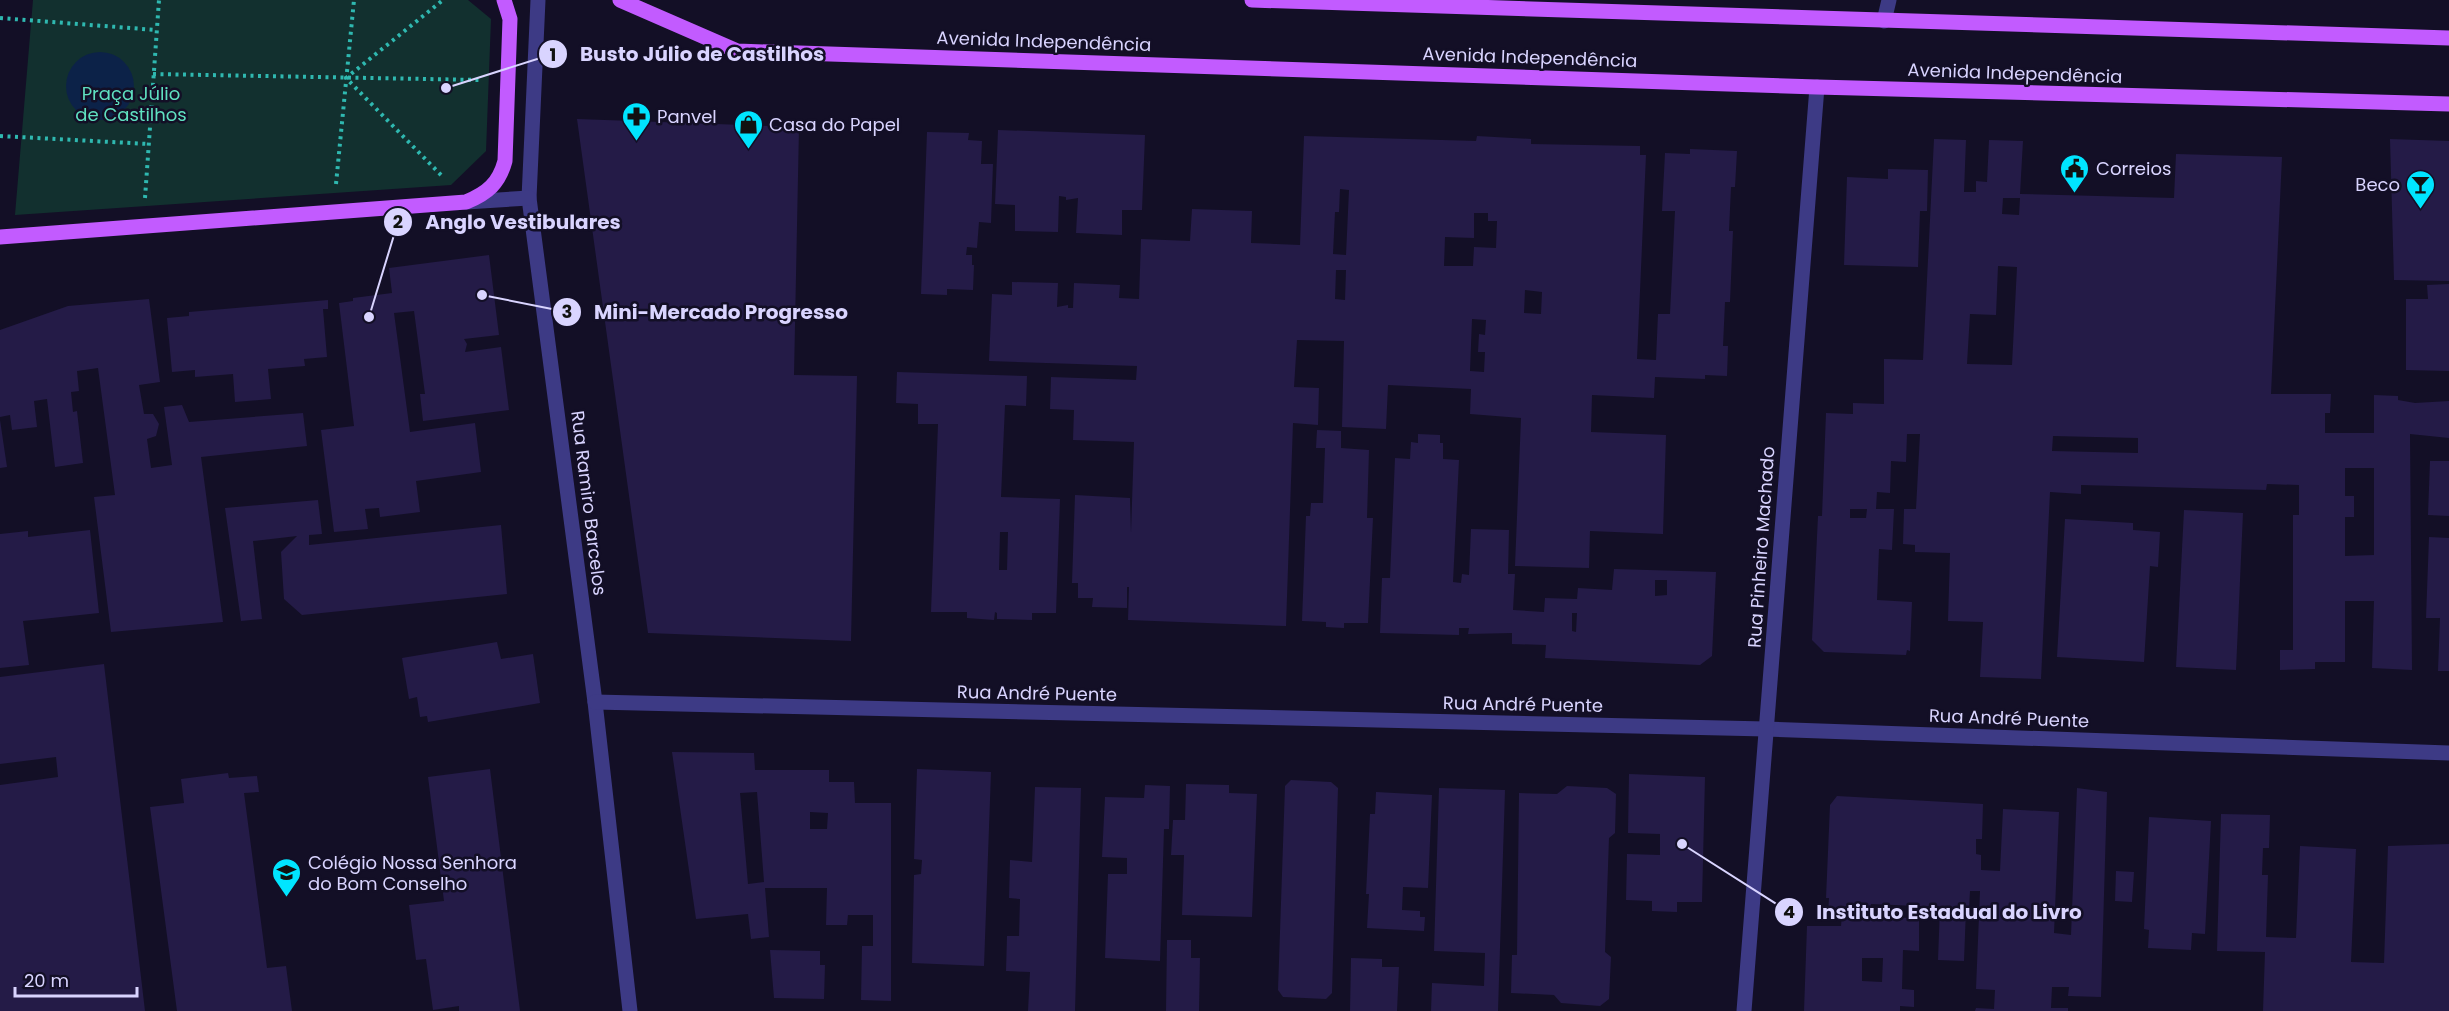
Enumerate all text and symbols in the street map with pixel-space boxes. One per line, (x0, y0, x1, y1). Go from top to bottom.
street label: Avenida Independência (936, 25, 1152, 57)
callout: Busto Júlio de Castilhos (538, 35, 837, 73)
text: Busto Júlio de Castilhos (580, 40, 824, 68)
street label: Avenida Independência (1422, 41, 1638, 73)
text: 1 (550, 42, 556, 67)
street label: Avenida Independência (1907, 57, 2123, 89)
park label: Praça Júlio de Castilhos (75, 81, 187, 127)
pharmacy icon: Panvel (620, 100, 652, 142)
place label: Panvel (657, 104, 717, 129)
shop icon: Casa do Papel (732, 108, 764, 150)
place label: Casa do Papel (769, 112, 900, 137)
public building icon: Correios (2059, 152, 2091, 194)
place label: Correios (2096, 156, 2171, 181)
bar icon: Beco (2405, 168, 2437, 210)
place label: Beco (2355, 172, 2400, 197)
callout: Anglo Vestibulares (383, 203, 632, 241)
text: Anglo Vestibulares (425, 208, 621, 236)
text: 2 (393, 209, 403, 234)
callout: Mini-Mercado Progresso (552, 293, 860, 331)
text: Mini-Mercado Progresso (594, 298, 848, 326)
text: 3 (562, 299, 572, 324)
street label: Rua Ramiro Barcelos (565, 409, 613, 597)
street label: Rua Pinheiro Machado (1741, 445, 1781, 649)
street label: Rua André Puente (957, 679, 1117, 707)
street label: Rua André Puente (1443, 690, 1603, 718)
street label: Rua André Puente (1928, 703, 2090, 733)
place label: Colégio Nossa Senhora do Bom Conselho (308, 850, 517, 896)
school or university icon: Colégio Nossa Senhora do Bom Conselho (271, 856, 303, 898)
callout: Instituto Estadual do Livro (1774, 893, 2093, 931)
text: Instituto Estadual do Livro (1816, 898, 2082, 926)
text: 4 (1783, 899, 1795, 924)
scale bar (15, 960, 136, 998)
text: 20 m (24, 968, 69, 993)

